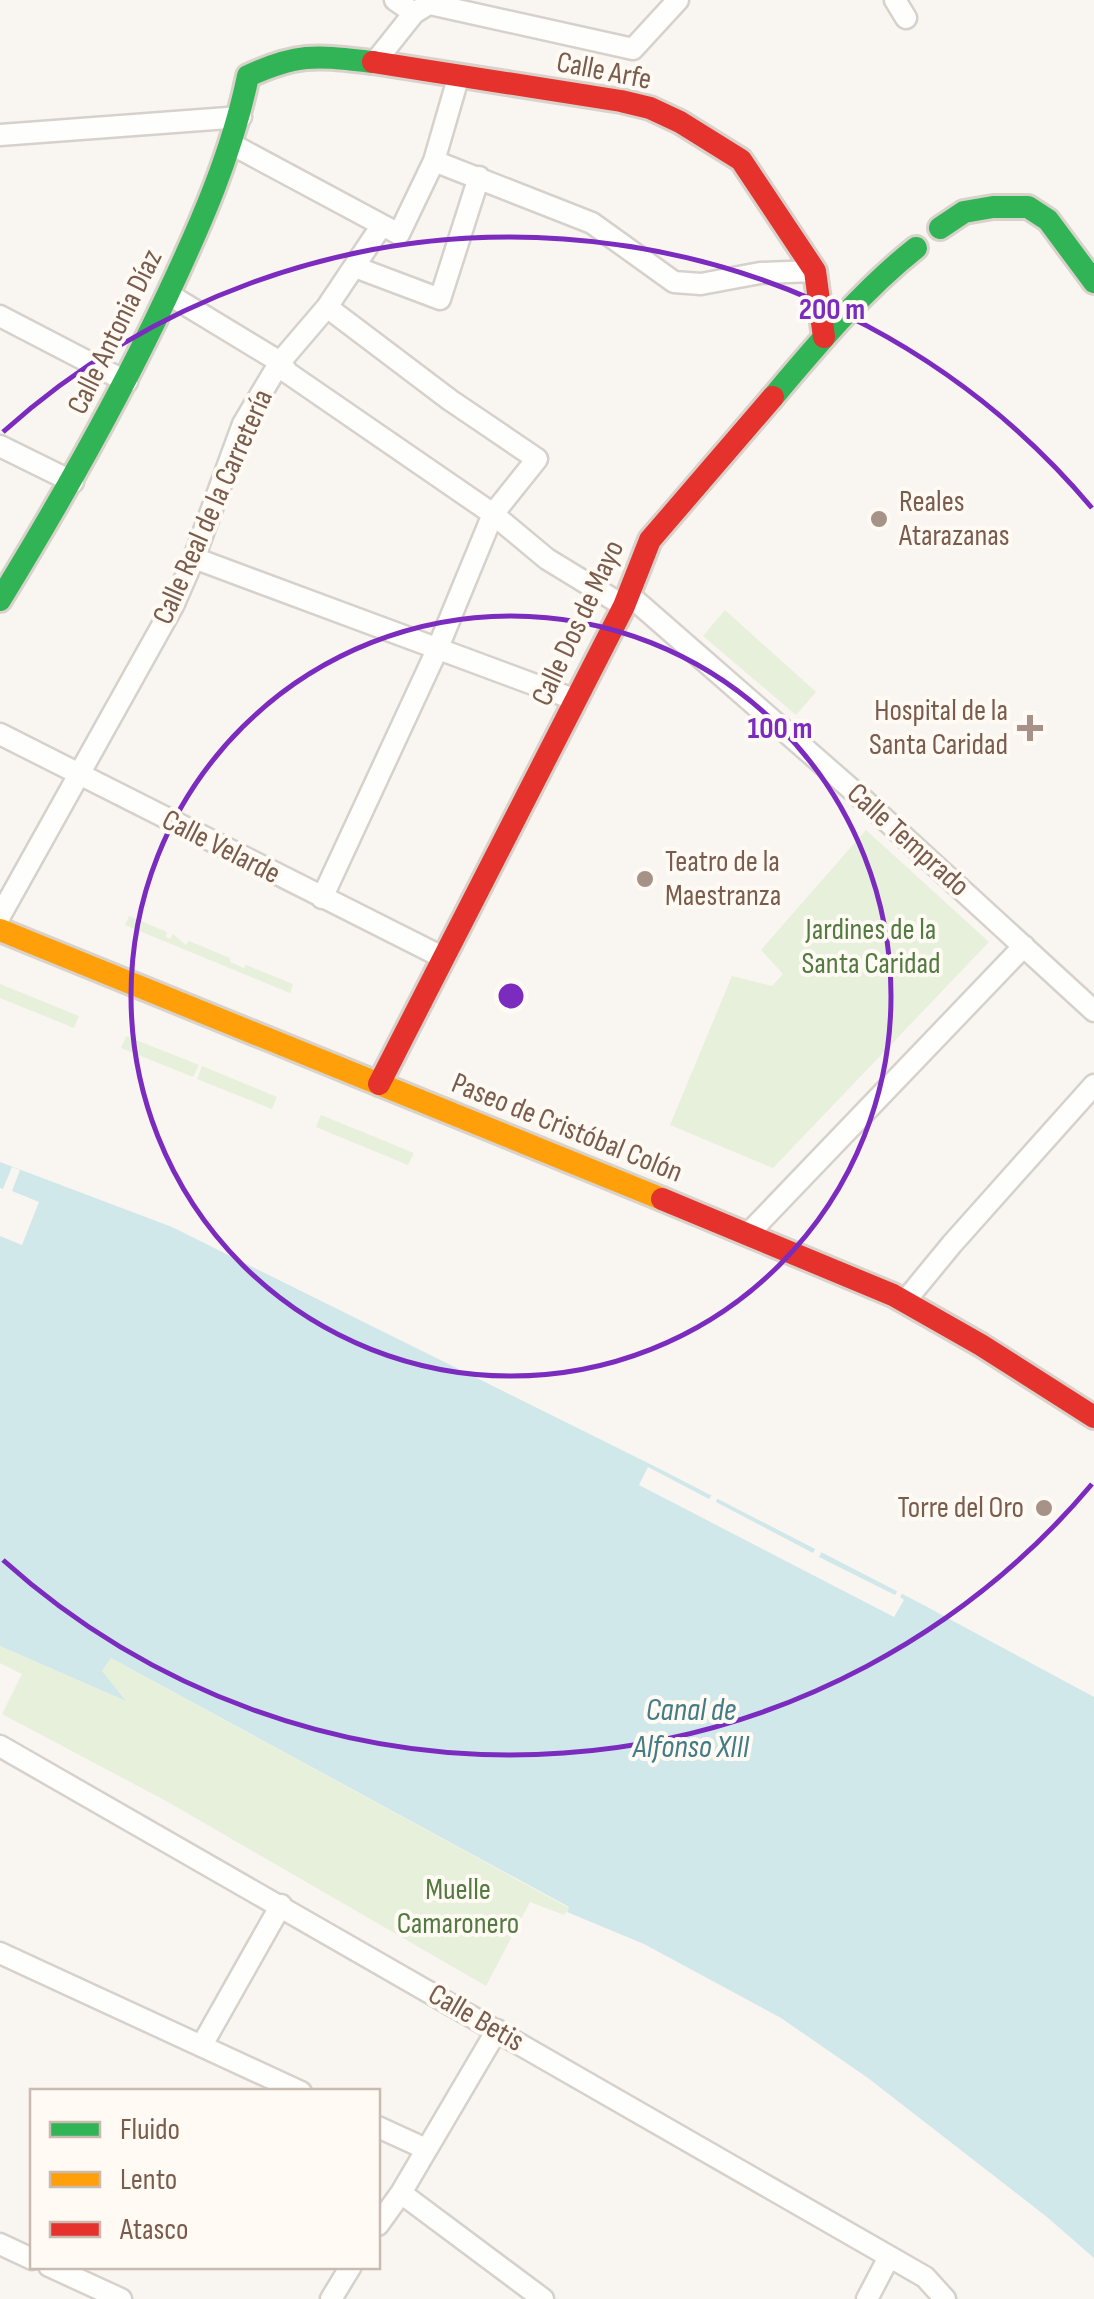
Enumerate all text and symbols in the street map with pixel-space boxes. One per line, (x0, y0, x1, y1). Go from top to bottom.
street label: Calle Arfe (553, 44, 655, 98)
street label: Calle Antonia Díaz (60, 244, 170, 420)
text: 200 m (799, 292, 865, 328)
street label: Calle Real de la Carretería (145, 384, 281, 630)
place label: Reales Atarazanas (898, 484, 1010, 554)
marker: Reales Atarazanas (868, 508, 890, 530)
street label: Calle Dos de Mayo (524, 534, 632, 712)
place label: Hospital de la Santa Caridad (869, 693, 1008, 763)
text: 100 m (748, 711, 812, 747)
marker: Hospital de la Santa Caridad (1017, 715, 1043, 741)
street label: Calle Temprado (839, 776, 977, 904)
street label: Calle Velarde (156, 802, 286, 892)
place label: Teatro de la Maestranza (665, 844, 781, 914)
marker: Teatro de la Maestranza (634, 868, 656, 890)
park label: Jardines de la Santa Caridad (801, 912, 941, 982)
centre of rings (493, 978, 529, 1014)
street label: Paseo de Cristóbal Colón (446, 1065, 688, 1191)
place label: Torre del Oro (897, 1490, 1024, 1526)
marker: Torre del Oro (1033, 1497, 1055, 1519)
water label: Canal de Alfonso XIII (631, 1691, 750, 1767)
park label: Muelle Camaronero (397, 1872, 519, 1942)
street label: Calle Betis (422, 1976, 530, 2060)
legend (30, 2089, 380, 2269)
text: Fluido (120, 2112, 180, 2148)
text: Lento (120, 2162, 177, 2198)
text: Atasco (119, 2212, 189, 2248)

